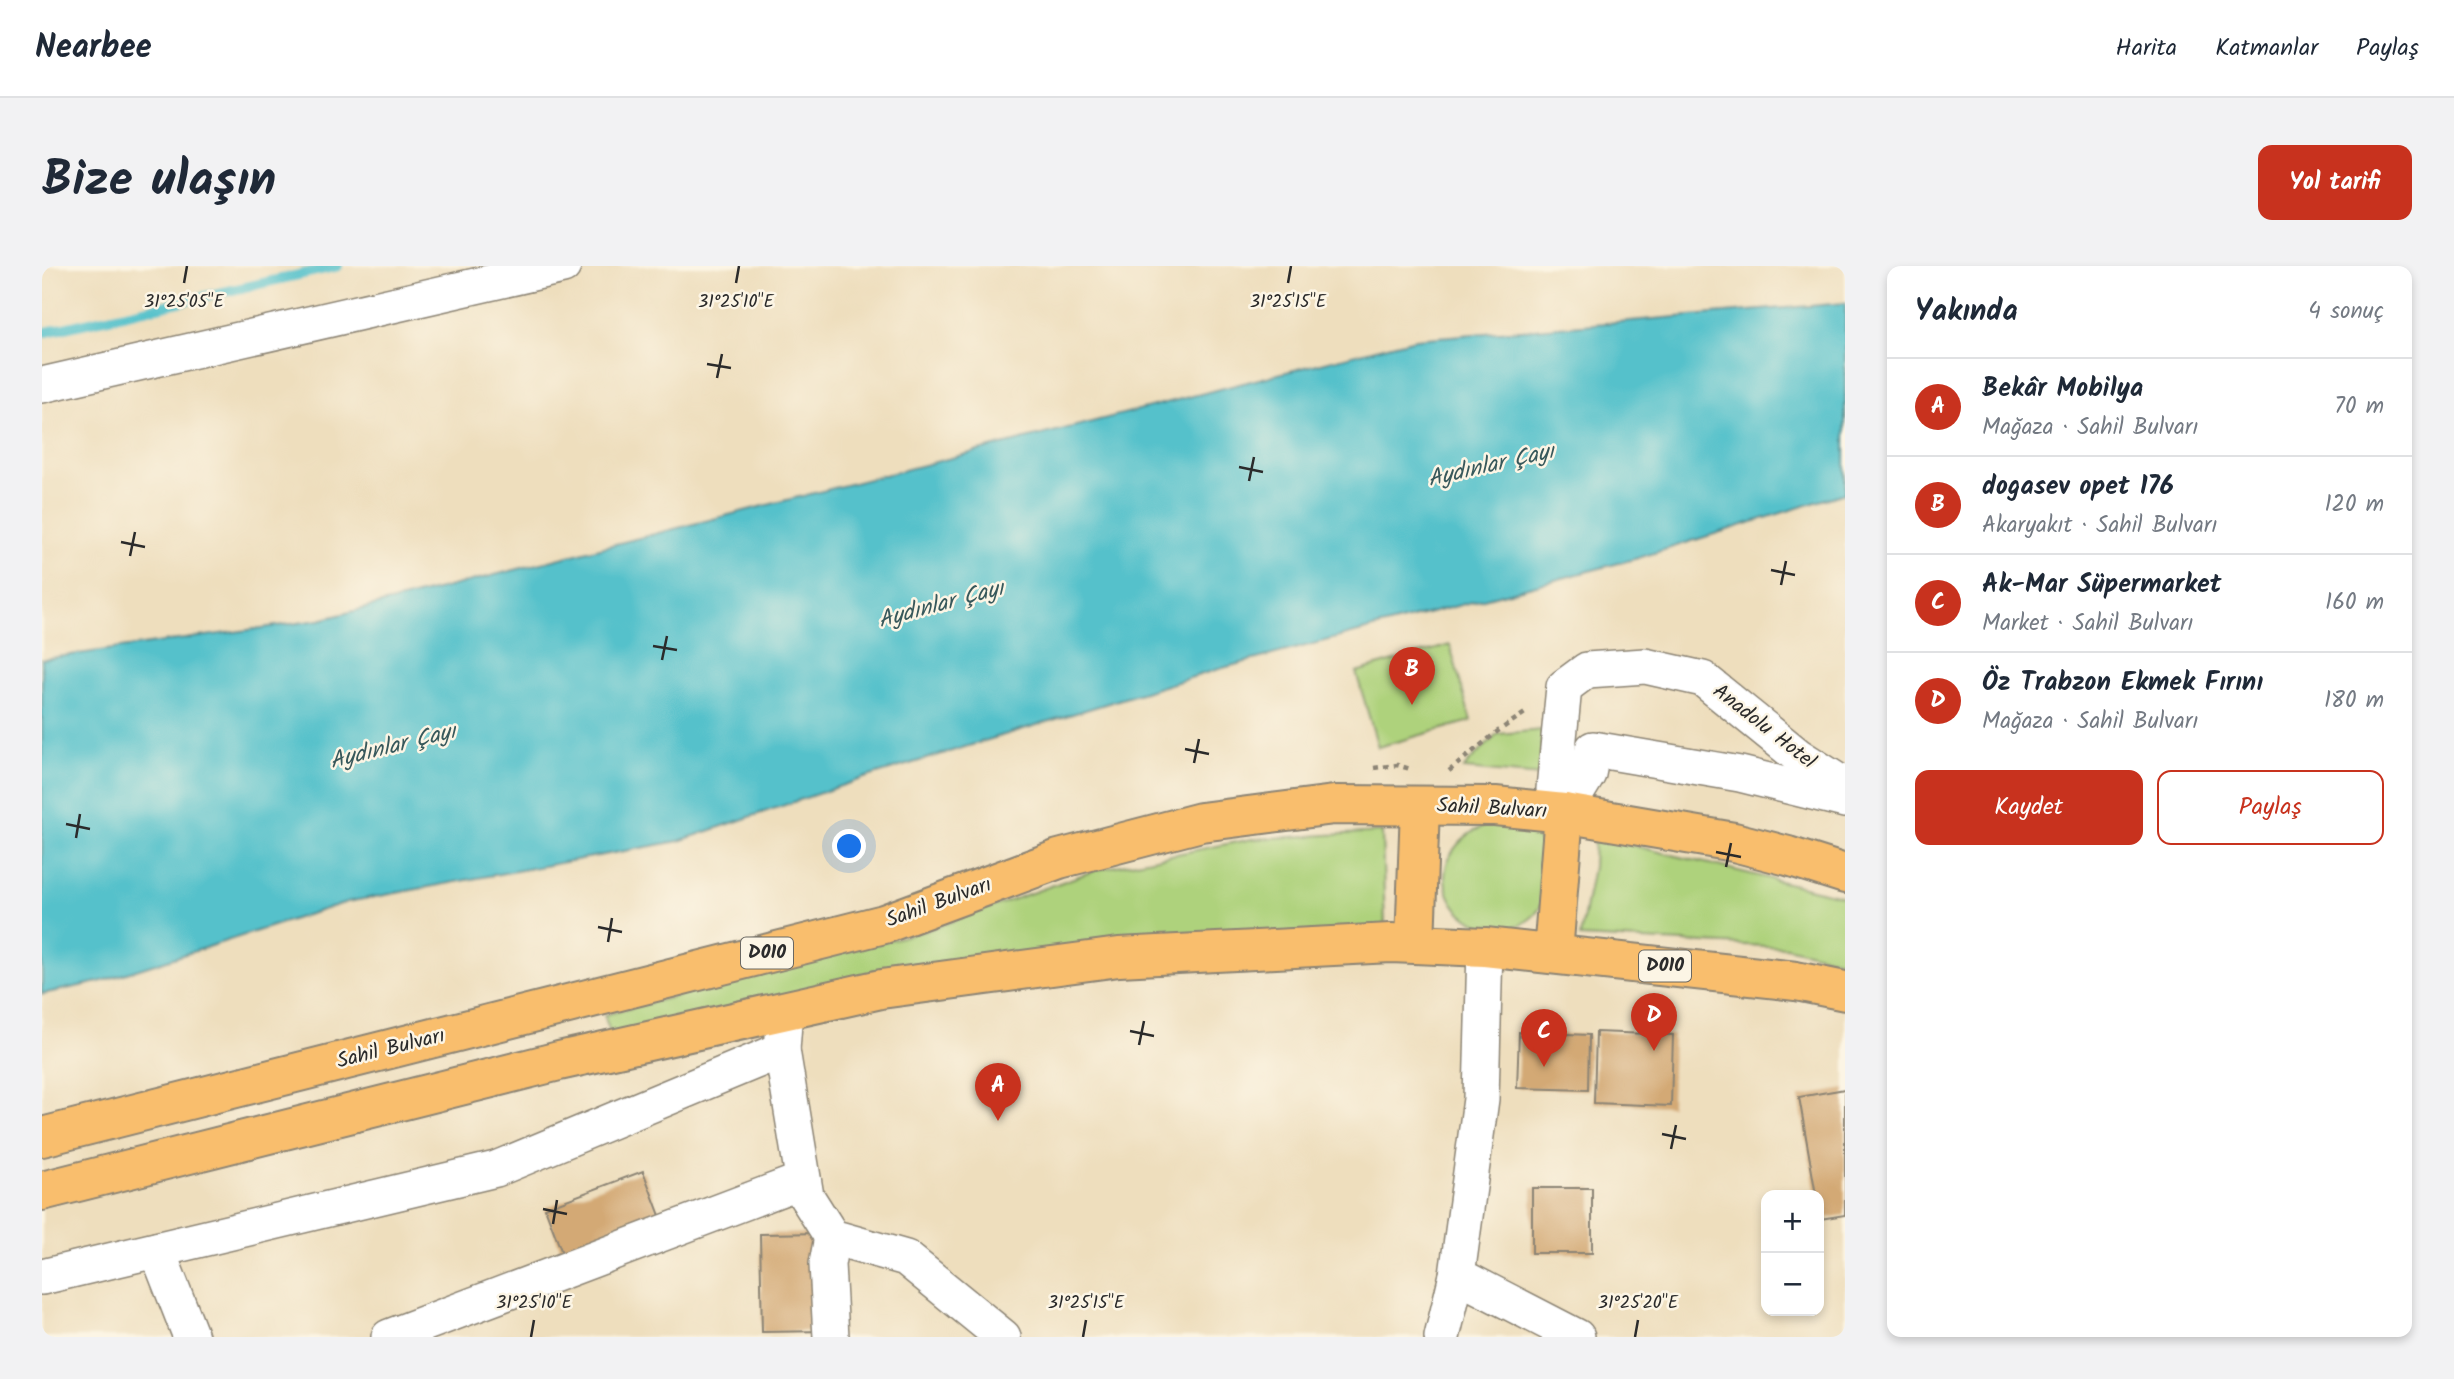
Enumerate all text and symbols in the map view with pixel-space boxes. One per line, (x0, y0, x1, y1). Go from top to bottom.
text: Nearbee (35, 22, 152, 75)
text: Harita (2116, 29, 2177, 68)
text: Katmanlar (2215, 29, 2318, 68)
text: Paylaş (2356, 29, 2419, 68)
text: Bize ulaşın (42, 143, 276, 221)
button: Yol tarifi (2258, 145, 2412, 220)
text: 31°25'05"E (144, 288, 224, 317)
text: 31°25'10"E (698, 288, 774, 317)
text: 31°25'15"E (1250, 288, 1327, 317)
text: Yakında (1915, 288, 2018, 336)
text: 4 sonuç (2308, 294, 2384, 330)
text: Bekâr Mobilya (1982, 368, 2143, 410)
text: A (1931, 389, 1945, 425)
text: 70 m (2334, 389, 2384, 425)
text: Mağaza · Sahil Bulvarı (1982, 410, 2198, 446)
water label: Aydınlar Çayı (1424, 433, 1560, 498)
text: dogasev opet 176 (1982, 466, 2174, 508)
text: B (1931, 487, 1945, 523)
text: 120 m (2324, 487, 2384, 523)
text: Akaryakıt · Sahil Bulvarı (1982, 508, 2217, 544)
text: Ak-Mar Süpermarket (1982, 564, 2221, 606)
water label: Aydınlar Çayı (874, 570, 1010, 639)
text: C (1931, 585, 1945, 621)
text: 160 m (2325, 585, 2384, 621)
text: Market · Sahil Bulvarı (1982, 606, 2194, 642)
pin: B (1389, 647, 1435, 705)
text: Öz Trabzon Ekmek Fırını (1982, 662, 2263, 704)
street label: Anadolu Hotel (1705, 676, 1823, 778)
text: D (1930, 683, 1946, 719)
text: 180 m (2324, 683, 2384, 719)
text: Mağaza · Sahil Bulvarı (1982, 704, 2198, 740)
water label: Aydınlar Çayı (326, 713, 462, 780)
button: Kaydet (1915, 770, 2143, 845)
button: Paylaş (2157, 770, 2384, 845)
street label: Sahil Bulvarı (1436, 790, 1548, 828)
your location (832, 829, 866, 863)
street label: Sahil Bulvarı (881, 869, 997, 937)
road number: D010 (741, 938, 793, 968)
road number: D010 (1639, 950, 1691, 982)
pin: D (1631, 993, 1677, 1051)
pin: C (1521, 1009, 1567, 1067)
street label: Sahil Bulvarı (333, 1020, 449, 1078)
pin: A (975, 1063, 1021, 1121)
map controls (1761, 1190, 1824, 1316)
button: + (1761, 1190, 1824, 1253)
button: − (1761, 1253, 1824, 1316)
text: 31°25'10"E (496, 1289, 572, 1318)
text: 31°25'15"E (1048, 1289, 1125, 1318)
text: 31°25'20"E (1598, 1289, 1679, 1318)

